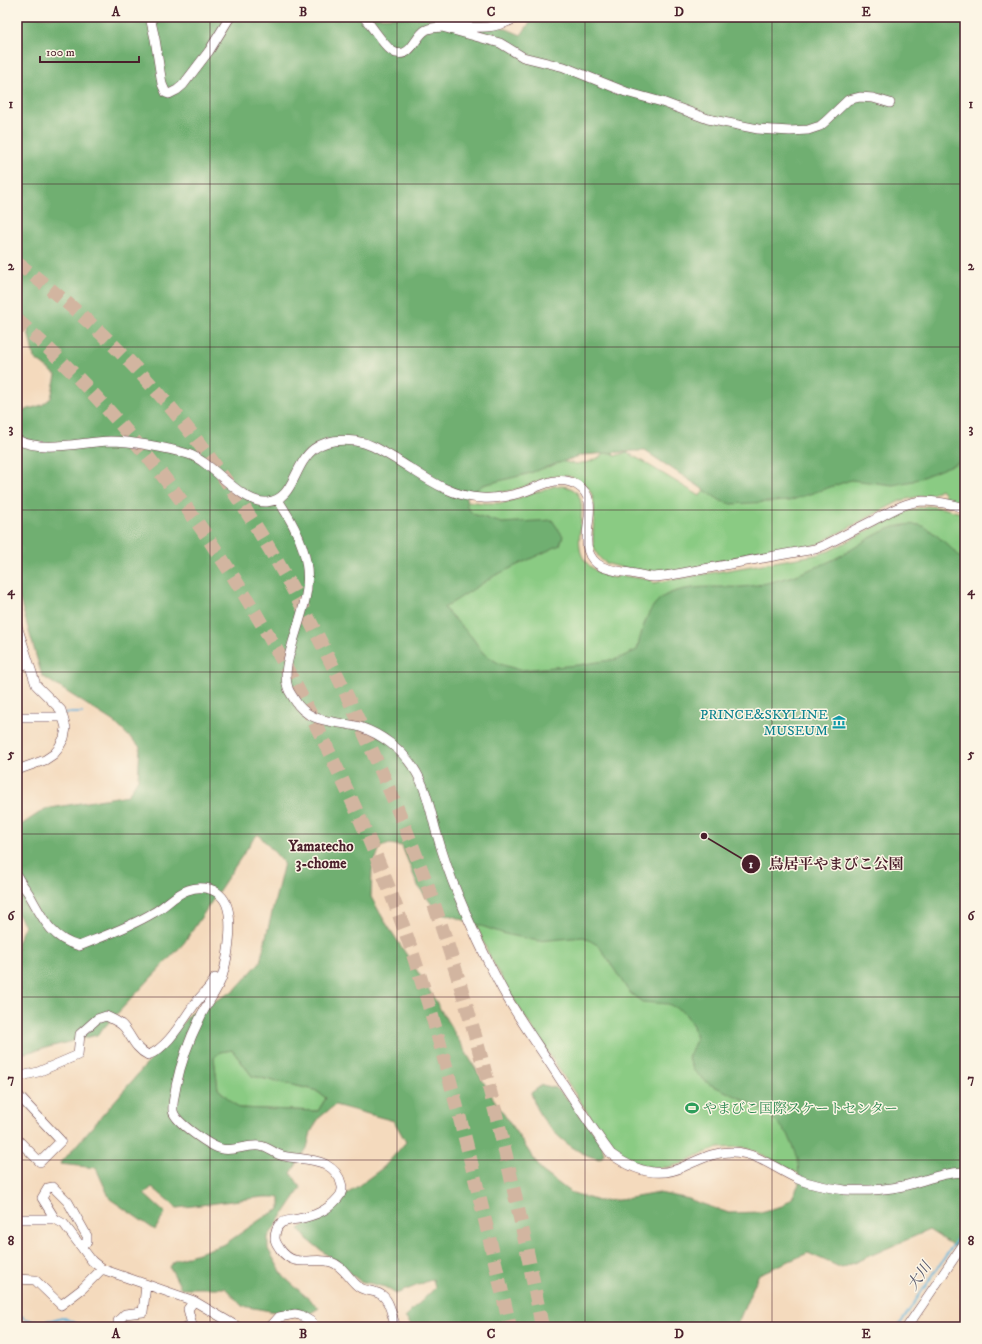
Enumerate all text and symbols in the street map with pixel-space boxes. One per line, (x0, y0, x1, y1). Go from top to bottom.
text: A (111, 4, 121, 20)
text: B (299, 4, 307, 20)
text: C (487, 4, 496, 20)
text: D (674, 4, 684, 20)
text: E (861, 4, 871, 20)
scale bar (40, 38, 139, 64)
text: 100 m (46, 45, 75, 60)
text: 1 (9, 96, 14, 112)
text: 1 (969, 96, 974, 112)
text: 2 (8, 258, 15, 274)
text: 2 (968, 258, 975, 274)
text: 3 (9, 421, 14, 437)
text: 3 (969, 421, 974, 437)
text: 4 (6, 583, 15, 600)
text: 4 (966, 583, 975, 600)
place label: PRINCE&SKYLINE MUSEUM (700, 706, 828, 740)
museum icon: PRINCE&SKYLINE MUSEUM (831, 714, 847, 730)
text: 5 (7, 746, 15, 762)
text: 5 (967, 746, 975, 762)
district label: Yamatecho 3-chome (287, 837, 354, 873)
callout: 鳥居平やまびこ公園 (741, 851, 912, 878)
text: 鳥居平やまびこ公園 (768, 855, 904, 874)
text: 1 (749, 857, 754, 872)
text: 6 (8, 908, 16, 924)
text: 6 (968, 908, 976, 924)
text: 7 (8, 1071, 15, 1087)
text: 7 (968, 1071, 975, 1087)
sports icon: やまびこ国際スケートセンター (684, 1100, 700, 1116)
place label: やまびこ国際スケートセンター (703, 1100, 898, 1118)
text: 8 (8, 1233, 15, 1249)
text: 8 (968, 1233, 975, 1249)
water label: 大川 (903, 1257, 937, 1294)
text: A (111, 1326, 121, 1342)
text: B (299, 1326, 307, 1342)
text: C (487, 1326, 496, 1342)
text: D (674, 1326, 684, 1342)
text: E (861, 1326, 871, 1342)

